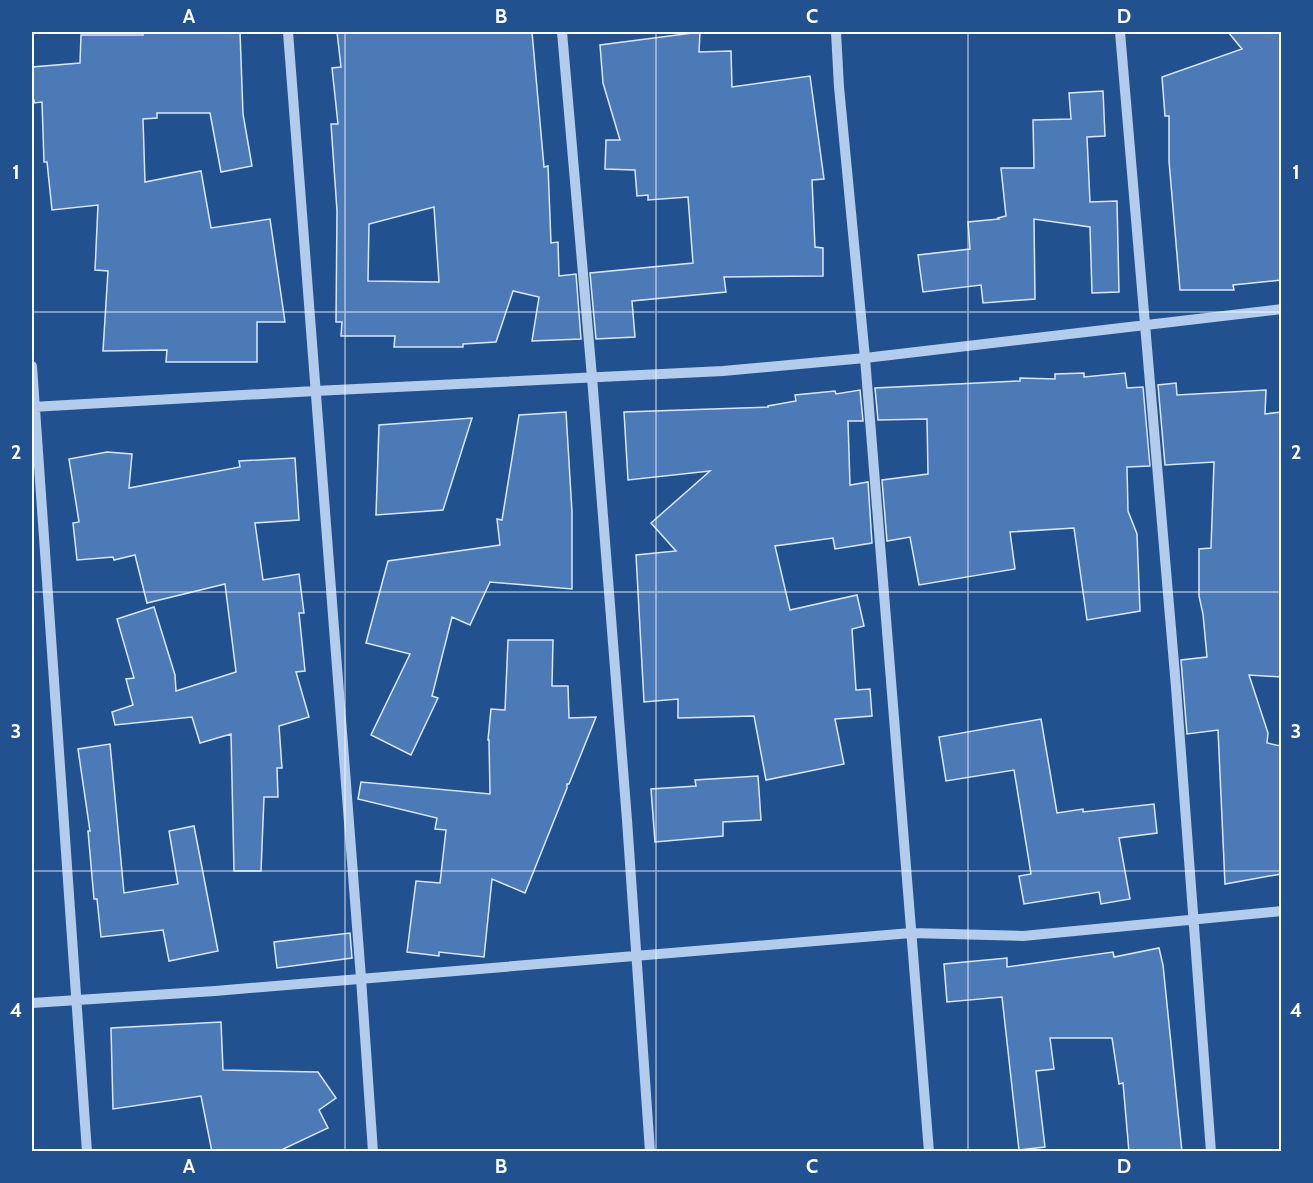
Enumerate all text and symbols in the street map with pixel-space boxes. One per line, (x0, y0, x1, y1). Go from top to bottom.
text: A (183, 4, 196, 28)
text: B (495, 4, 507, 28)
text: C (806, 4, 818, 28)
text: D (1117, 4, 1131, 28)
text: 1 (12, 160, 20, 184)
text: 1 (1292, 160, 1300, 184)
text: 2 (11, 440, 21, 464)
text: 2 (1291, 440, 1301, 464)
text: 3 (11, 719, 21, 743)
text: 3 (1291, 719, 1301, 743)
text: 4 (10, 998, 22, 1022)
text: 4 (1290, 998, 1302, 1022)
text: A (183, 1154, 196, 1178)
text: B (495, 1154, 507, 1178)
text: C (806, 1154, 818, 1178)
text: D (1117, 1154, 1131, 1178)

